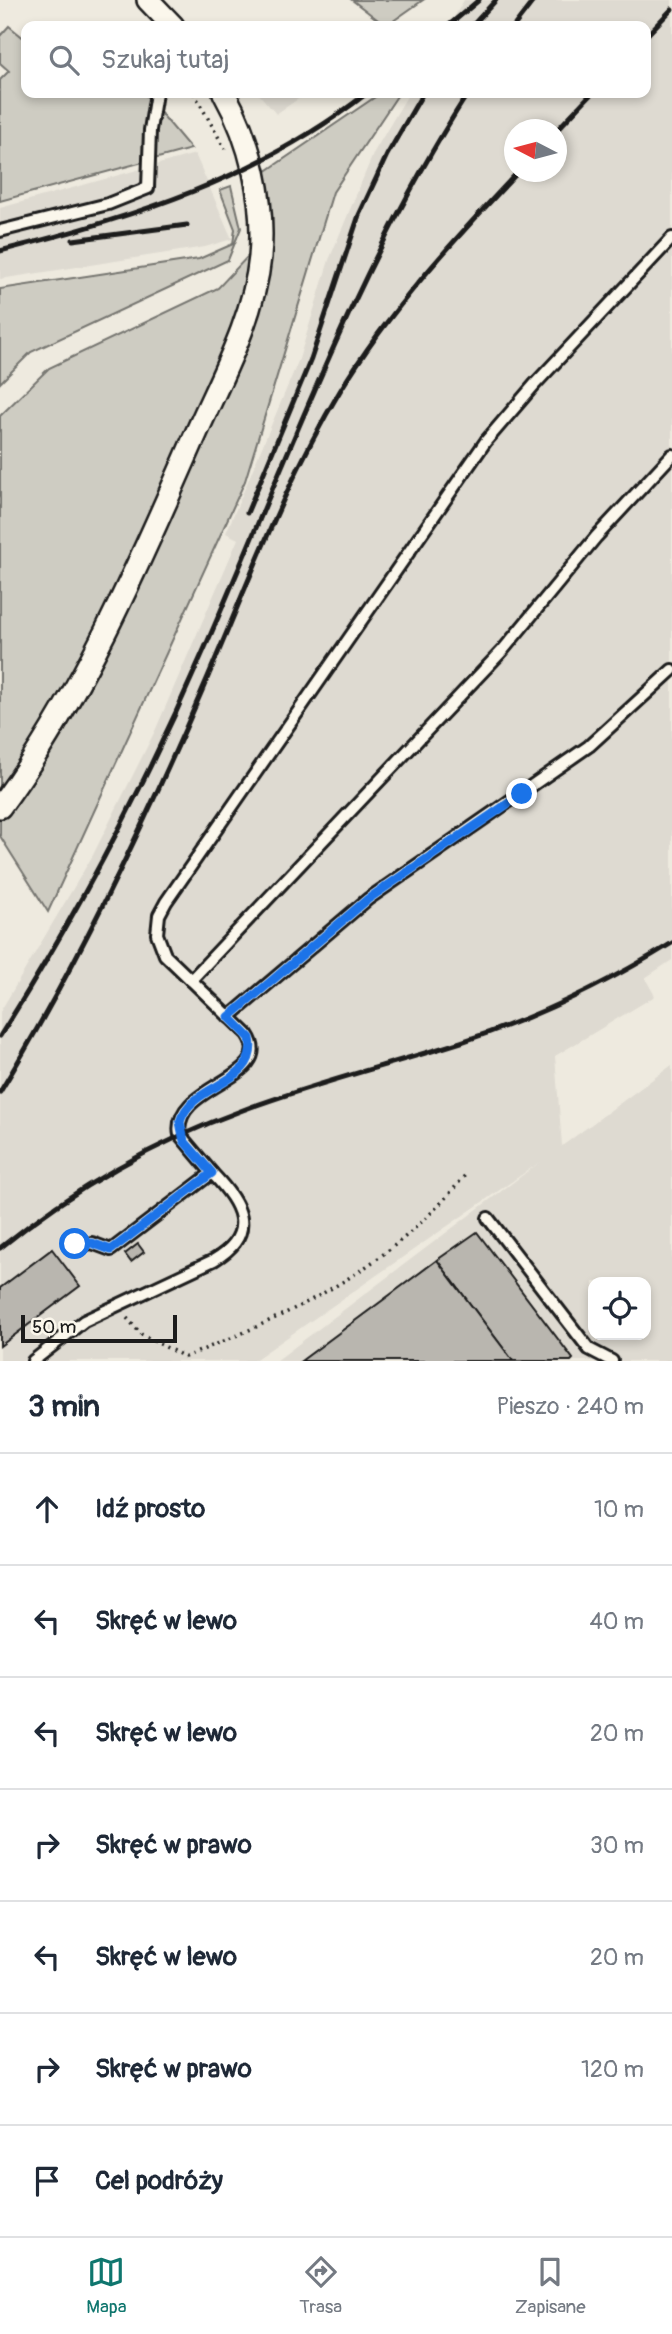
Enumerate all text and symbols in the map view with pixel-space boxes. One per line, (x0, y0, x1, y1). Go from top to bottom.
search box (21, 21, 651, 98)
icon: search (45, 41, 83, 79)
text: Szukaj tutaj (101, 44, 229, 76)
north arrow (504, 119, 567, 182)
route end (506, 778, 537, 809)
route start (59, 1228, 90, 1259)
map controls (588, 1277, 651, 1340)
button: locate (588, 1277, 651, 1340)
scale bar (21, 1312, 177, 1344)
text: 50 m (32, 1315, 76, 1339)
text: 3 min (28, 1388, 100, 1425)
text: Pieszo · 240 m (497, 1392, 644, 1421)
icon: ahead (28, 1490, 66, 1528)
text: Idź prosto (95, 1493, 205, 1525)
text: 10 m (594, 1495, 644, 1524)
icon: left (28, 1602, 66, 1640)
text: Skręć w lewo (95, 1605, 237, 1637)
text: 40 m (590, 1607, 644, 1636)
icon: left (28, 1714, 66, 1752)
text: Skręć w lewo (95, 1717, 237, 1749)
text: 20 m (590, 1719, 644, 1748)
icon: right (28, 1826, 66, 1864)
text: Skręć w prawo (95, 1829, 252, 1861)
text: 30 m (590, 1831, 644, 1860)
icon: left (28, 1938, 66, 1976)
text: Skręć w lewo (95, 1941, 237, 1973)
text: 20 m (590, 1943, 644, 1972)
icon: right (28, 2050, 66, 2088)
text: Skręć w prawo (95, 2053, 252, 2085)
text: 120 m (581, 2055, 644, 2084)
icon: arrive (28, 2162, 66, 2200)
text: Cel podróży (95, 2165, 223, 2197)
tab: Mapa (86, 2253, 127, 2319)
tab: Trasa (299, 2253, 342, 2319)
tab: Zapisane (515, 2253, 586, 2319)

